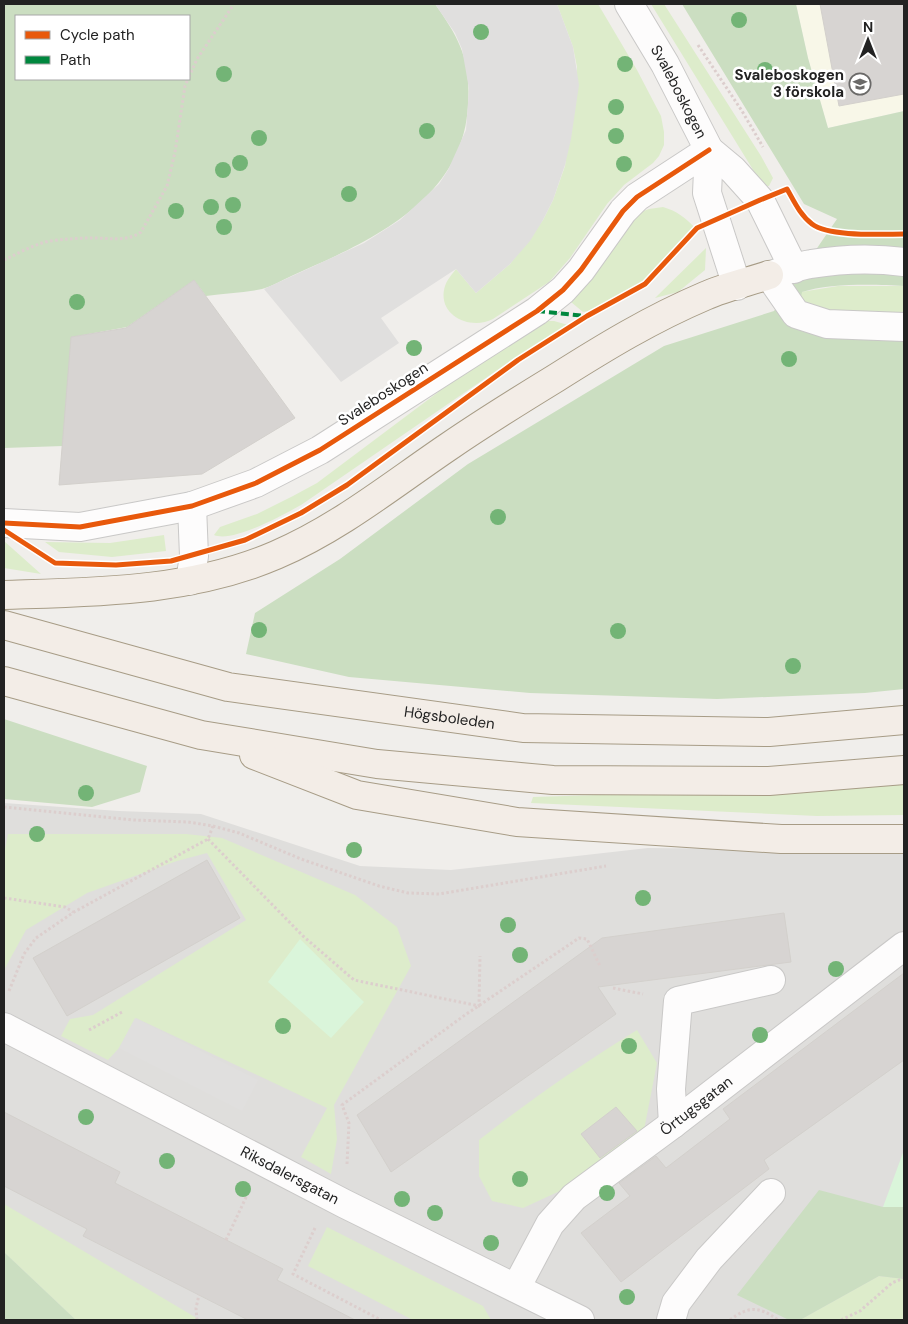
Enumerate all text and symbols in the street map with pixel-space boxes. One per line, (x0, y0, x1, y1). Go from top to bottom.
legend (15, 15, 190, 80)
north arrow (843, 15, 893, 65)
text: N (863, 18, 873, 36)
text: Cycle path (60, 25, 135, 45)
street label: Svaleboskogen (646, 41, 711, 142)
text: Path (60, 50, 91, 70)
place label: Svaleboskogen 3 förskola (735, 65, 844, 102)
school or university icon: Svaleboskogen 3 förskola (848, 72, 872, 96)
street label: Svaleboskogen (334, 358, 432, 430)
street label: Högsboleden (403, 702, 496, 734)
street label: Örtugsgatan (656, 1072, 737, 1140)
street label: Riksdalersgatan (237, 1141, 343, 1209)

